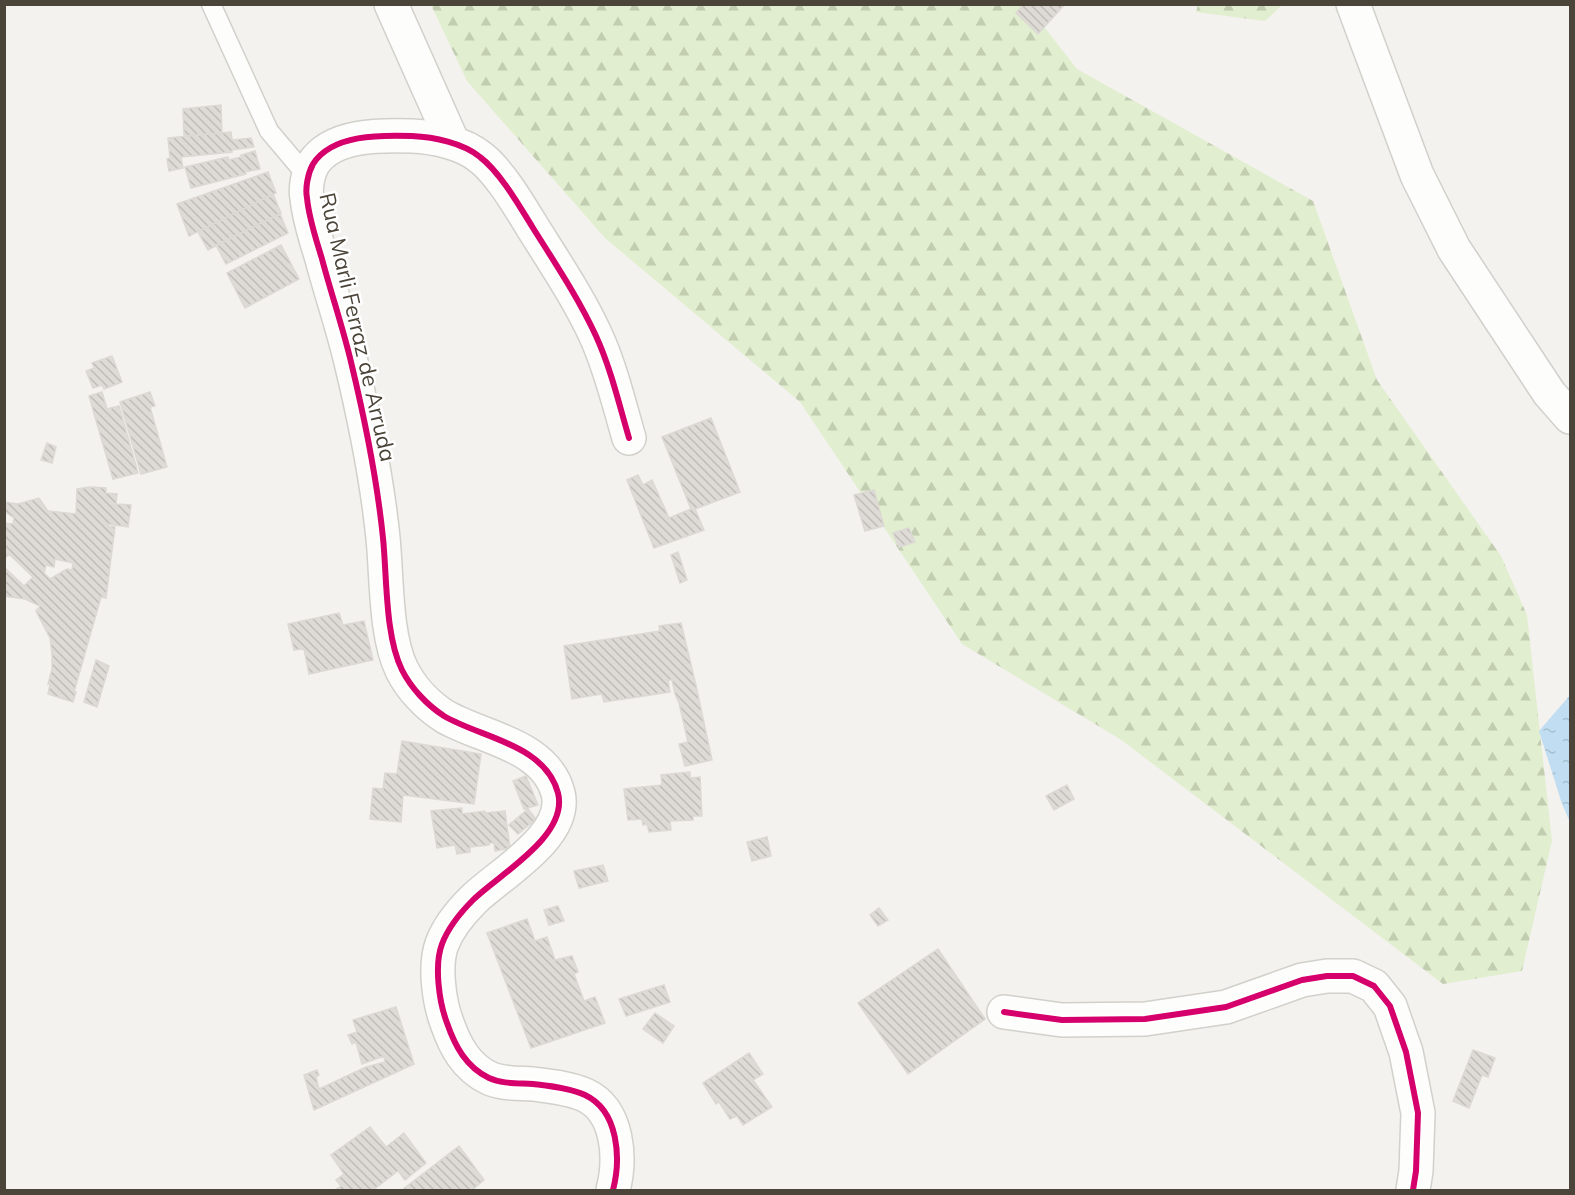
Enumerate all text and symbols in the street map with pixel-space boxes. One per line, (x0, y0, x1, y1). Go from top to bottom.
street label: Rua Marli Ferraz de Arruda (313, 190, 403, 464)

